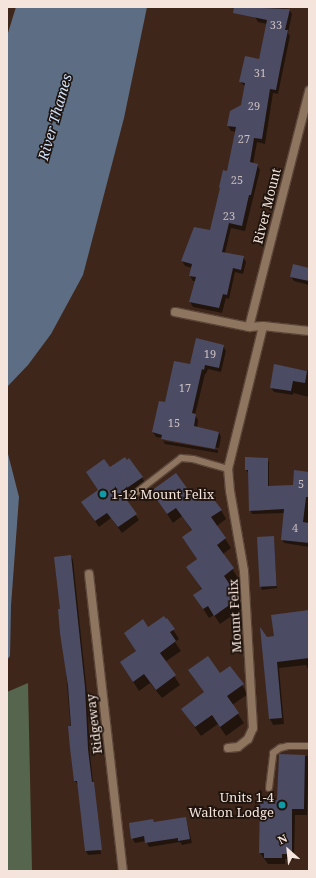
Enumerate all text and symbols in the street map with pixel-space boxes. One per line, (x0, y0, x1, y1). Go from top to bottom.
house number: 33 (270, 18, 282, 32)
house number: 31 (254, 66, 266, 80)
water label: River Thames (35, 72, 75, 162)
house number: 29 (248, 99, 260, 113)
house number: 27 (238, 132, 250, 146)
street label: River Mount (250, 166, 284, 246)
house number: 25 (231, 173, 243, 187)
house number: 23 (223, 209, 235, 223)
house number: 19 (204, 347, 216, 361)
house number: 17 (179, 381, 191, 395)
house number: 15 (168, 416, 180, 430)
house number: 5 (298, 477, 304, 491)
place label: 1-12 Mount Felix (111, 486, 214, 502)
marker: 1-12 Mount Felix (98, 489, 108, 499)
house number: 4 (292, 521, 298, 535)
street label: Mount Felix (225, 579, 245, 653)
street label: Ridgeway (83, 693, 105, 755)
place label: Units 1-4 Walton Lodge (189, 790, 274, 821)
marker: Units 1-4 Walton Lodge (277, 800, 287, 810)
north arrow (268, 830, 308, 870)
text: N (275, 830, 290, 848)

